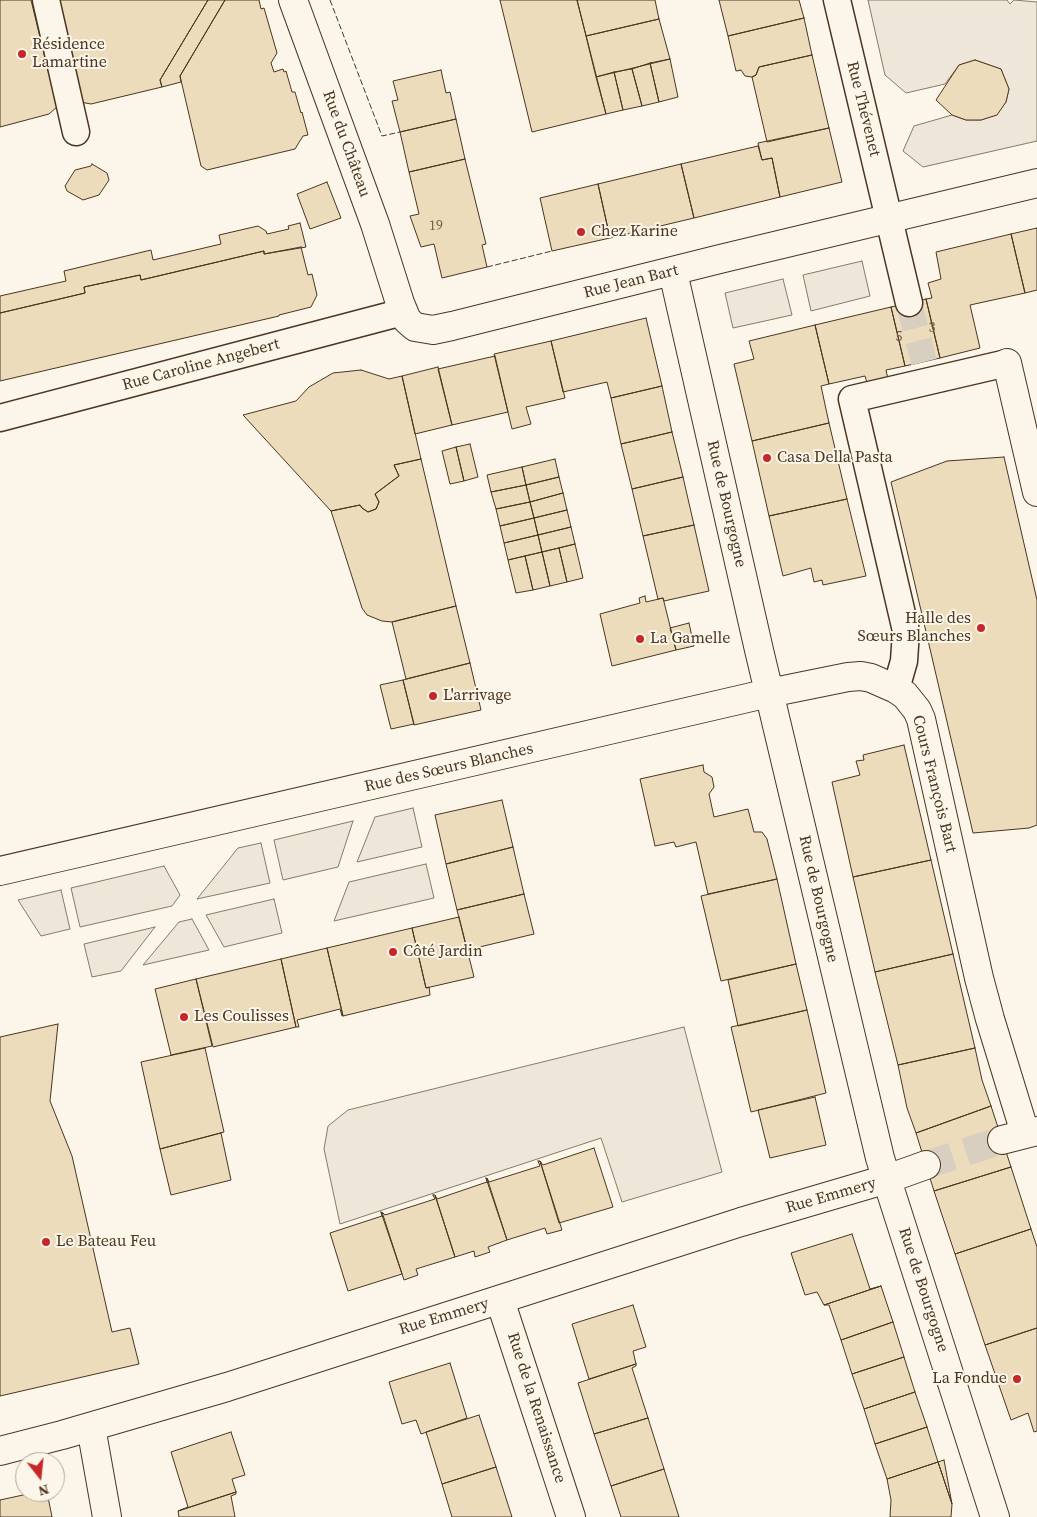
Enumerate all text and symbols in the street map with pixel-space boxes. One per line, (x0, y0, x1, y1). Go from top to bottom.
place label: Résidence Lamartine (32, 35, 107, 73)
marker: Résidence Lamartine (16, 48, 28, 60)
street label: Rue Thévenet (842, 59, 884, 159)
street label: Rue du Château (318, 88, 374, 200)
house number: 19 (429, 218, 443, 234)
place label: Chez Karine (591, 222, 678, 242)
marker: Chez Karine (575, 226, 587, 238)
street label: Rue Jean Bart (582, 261, 680, 303)
house number: 3 (929, 320, 935, 336)
house number: 5 (896, 329, 902, 345)
street label: Rue Caroline Angebert (120, 335, 282, 395)
street label: Rue de Bourgogne (702, 439, 750, 569)
place label: Casa Della Pasta (777, 448, 893, 468)
marker: Casa Della Pasta (761, 452, 773, 464)
place label: Halle des Sœurs Blanches (858, 609, 971, 647)
marker: Halle des Sœurs Blanches (975, 622, 987, 634)
place label: La Gamelle (650, 629, 730, 649)
marker: La Gamelle (634, 633, 646, 645)
place label: L'arrivage (443, 686, 511, 706)
marker: L'arrivage (427, 690, 439, 702)
street label: Cours François Bart (908, 713, 960, 855)
street label: Rue des Sœurs Blanches (363, 739, 535, 797)
street label: Rue de Bourgogne (794, 834, 842, 964)
place label: Côté Jardin (403, 942, 483, 962)
marker: Côté Jardin (387, 946, 399, 958)
place label: Les Coulisses (194, 1007, 289, 1027)
marker: Les Coulisses (178, 1011, 190, 1023)
street label: Rue Emmery (784, 1174, 878, 1218)
street label: Rue de Bourgogne (894, 1225, 952, 1355)
place label: Le Bateau Feu (56, 1232, 156, 1252)
marker: Le Bateau Feu (40, 1236, 52, 1248)
street label: Rue Emmery (397, 1294, 491, 1340)
street label: Rue de la Renaissance (503, 1330, 569, 1486)
place label: La Fondue (932, 1369, 1007, 1389)
marker: La Fondue (1011, 1373, 1023, 1385)
north arrow (15, 1452, 65, 1502)
text: N (36, 1479, 52, 1501)

